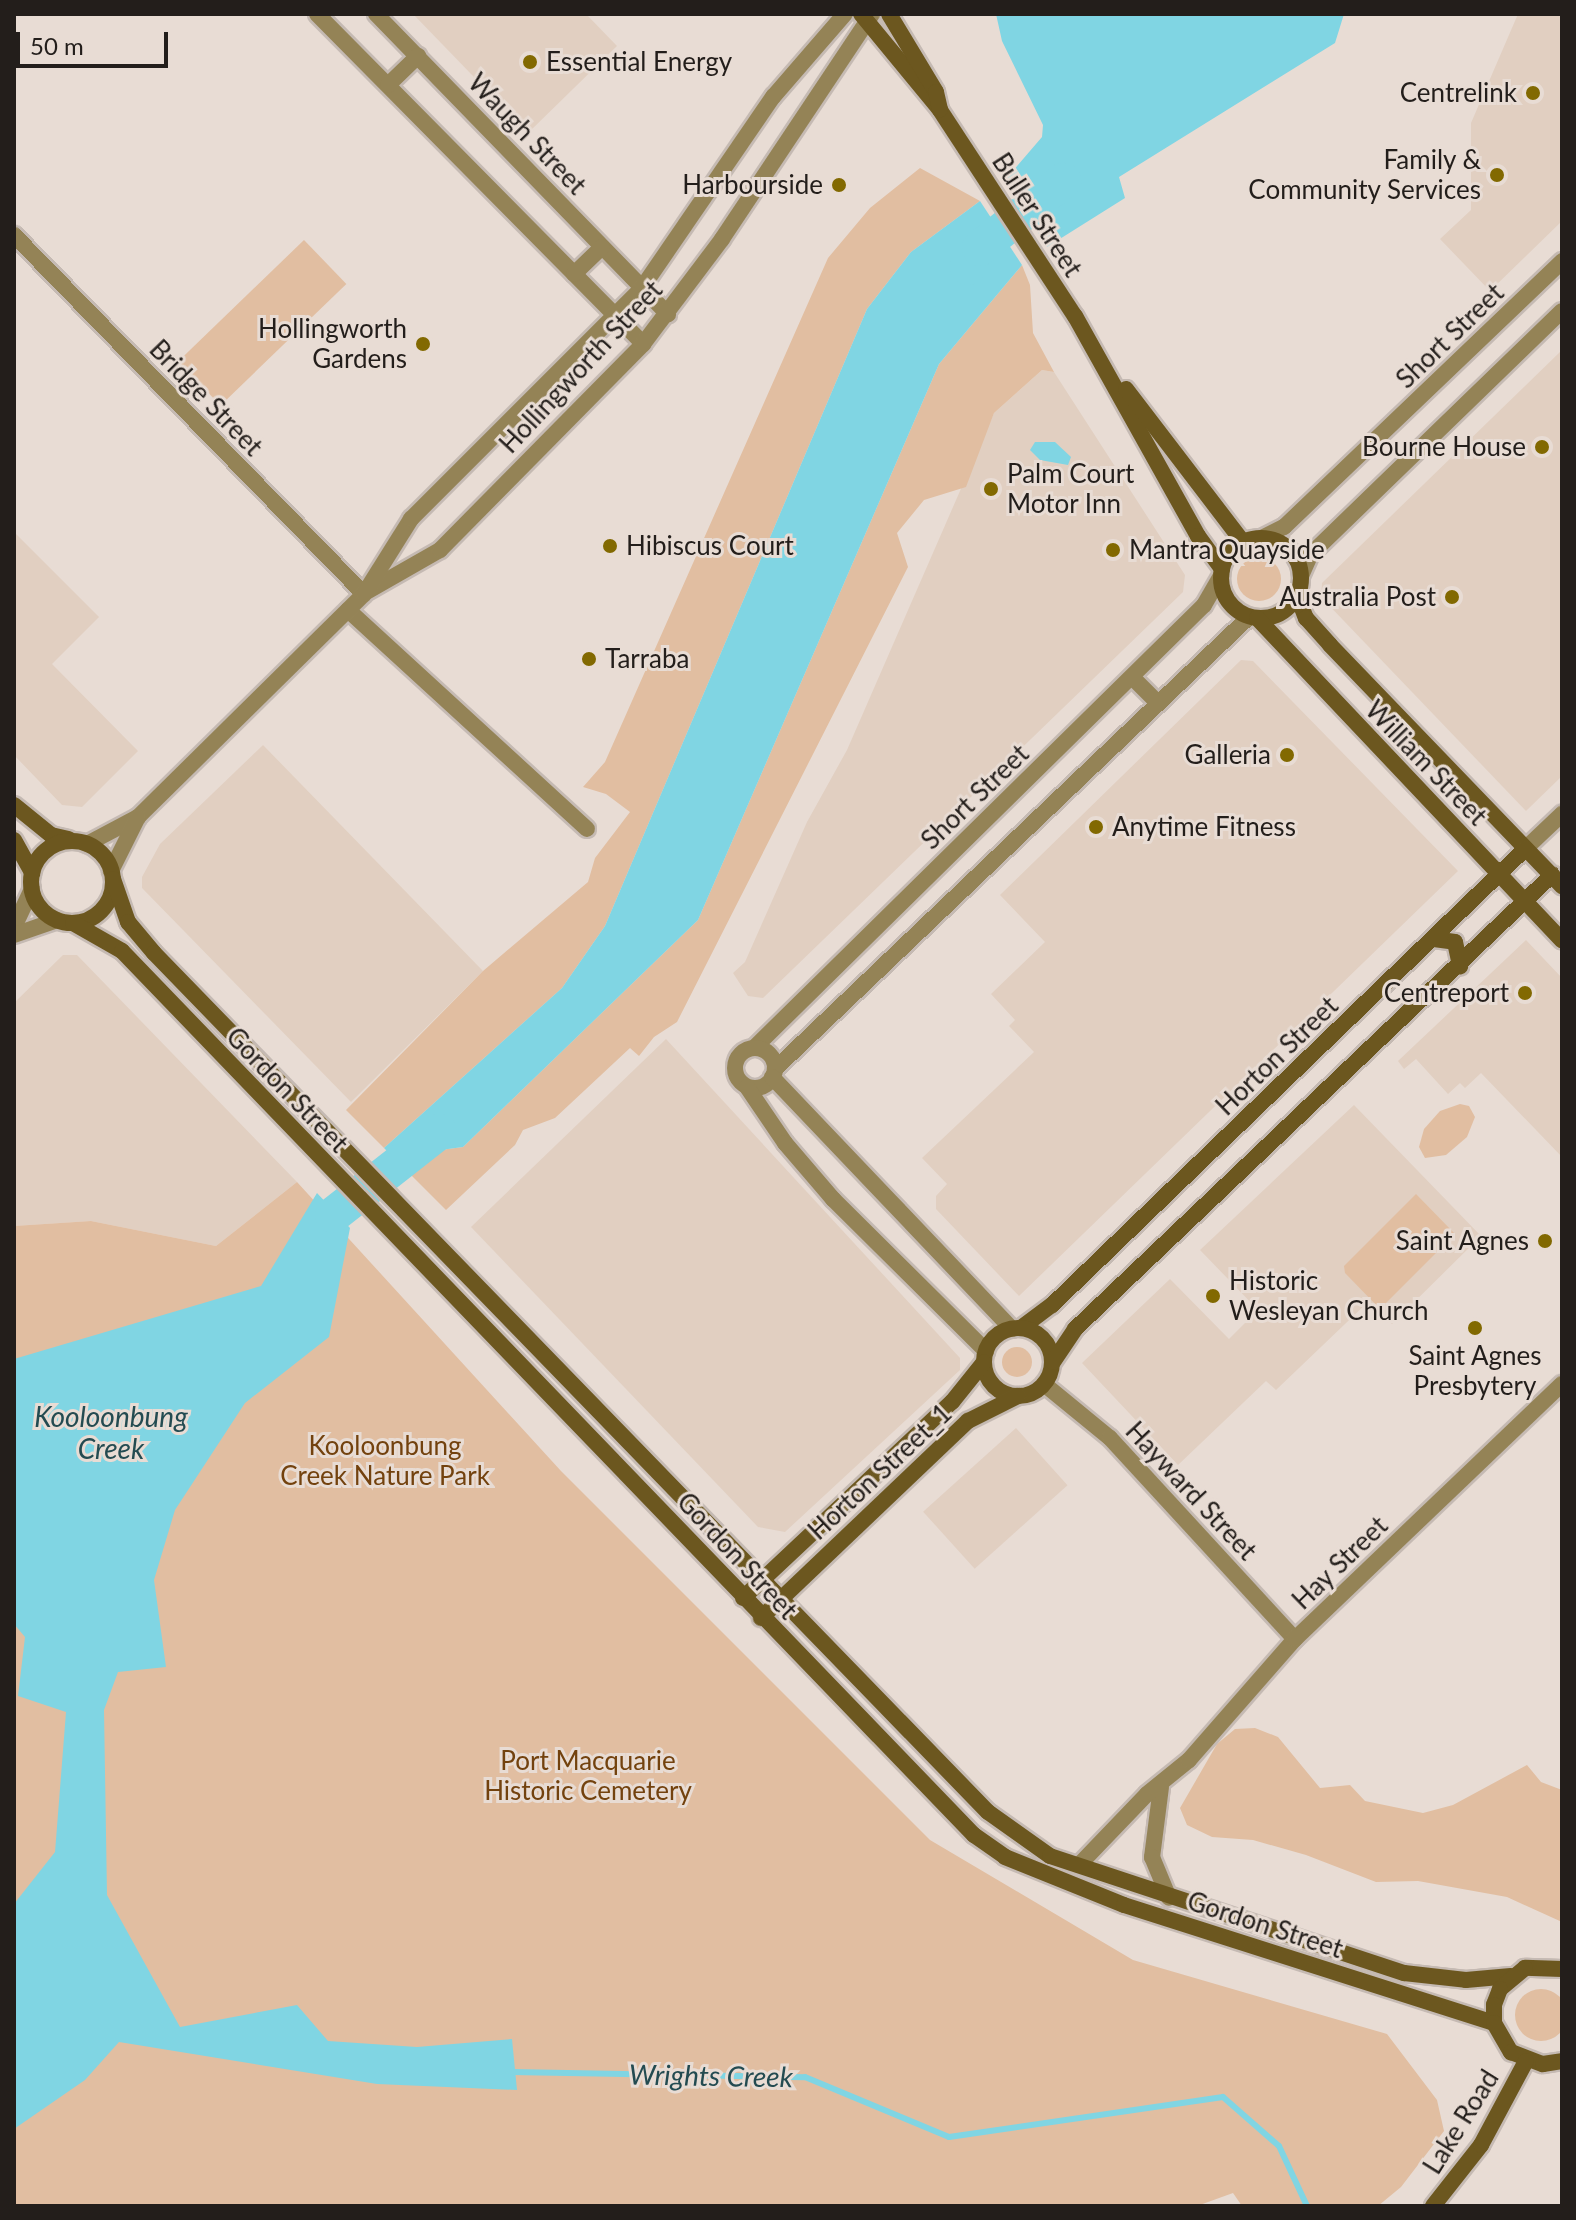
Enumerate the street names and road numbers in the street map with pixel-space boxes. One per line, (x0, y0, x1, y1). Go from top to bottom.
street label: Waugh Street (462, 67, 592, 201)
street label: Buller Street (985, 147, 1089, 283)
street label: Hollingworth Street (493, 274, 669, 460)
street label: Short Street (1390, 277, 1510, 395)
street label: Bridge Street (143, 334, 269, 462)
street label: William Street (1359, 694, 1493, 832)
street label: Short Street (915, 738, 1035, 856)
street label: Horton Street (1210, 990, 1344, 1122)
street label: Gordon Street (220, 1021, 354, 1159)
street label: Horton Street_1 (802, 1398, 958, 1546)
street label: Hayward Street (1119, 1416, 1263, 1566)
street label: Gordon Street (671, 1486, 803, 1626)
street label: Hay Street (1286, 1510, 1394, 1616)
street label: Gordon Street (1183, 1885, 1347, 1965)
street label: Lake Road (1417, 2064, 1505, 2180)

